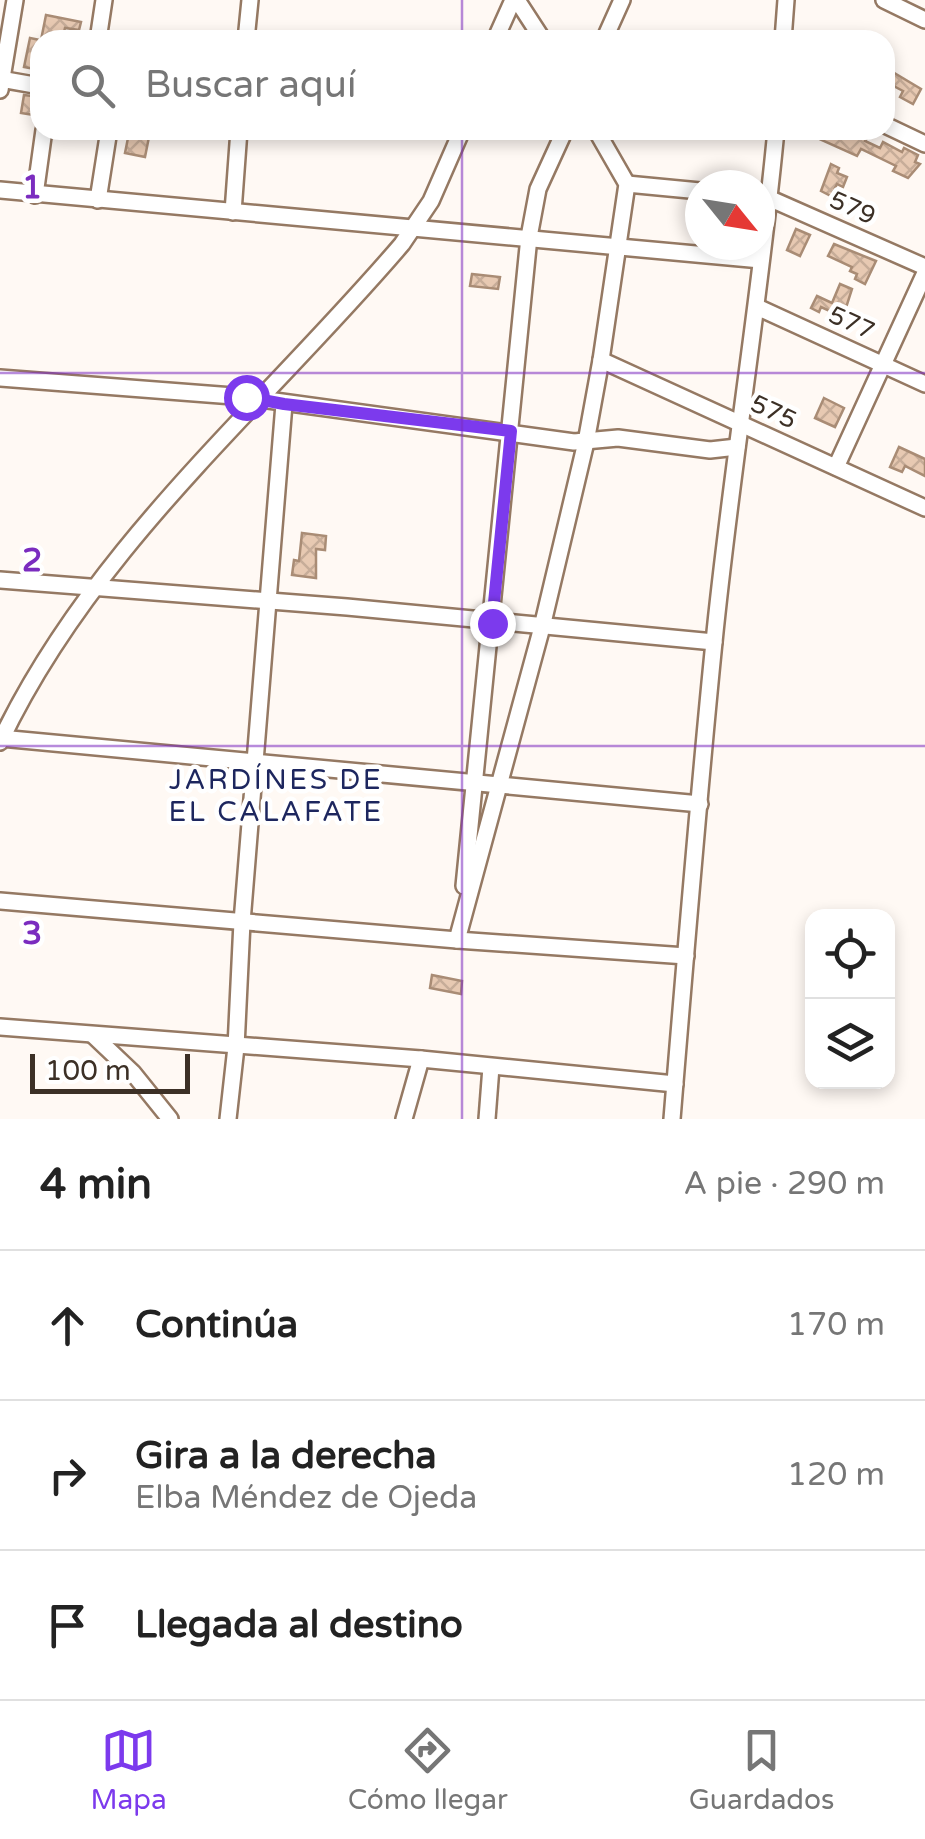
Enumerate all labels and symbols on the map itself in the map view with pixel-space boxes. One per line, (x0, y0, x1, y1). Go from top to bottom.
text: 1 (22, 169, 42, 207)
north arrow (685, 170, 775, 260)
street label: 579 (825, 185, 880, 231)
street label: 577 (824, 300, 879, 346)
route start (224, 375, 270, 421)
street label: 575 (746, 388, 801, 435)
text: 2 (22, 542, 42, 580)
route end (470, 601, 516, 647)
district label: JARDÍNES DE EL CALAFATE (168, 763, 384, 829)
text: 3 (22, 915, 42, 953)
scale bar (30, 1049, 190, 1094)

